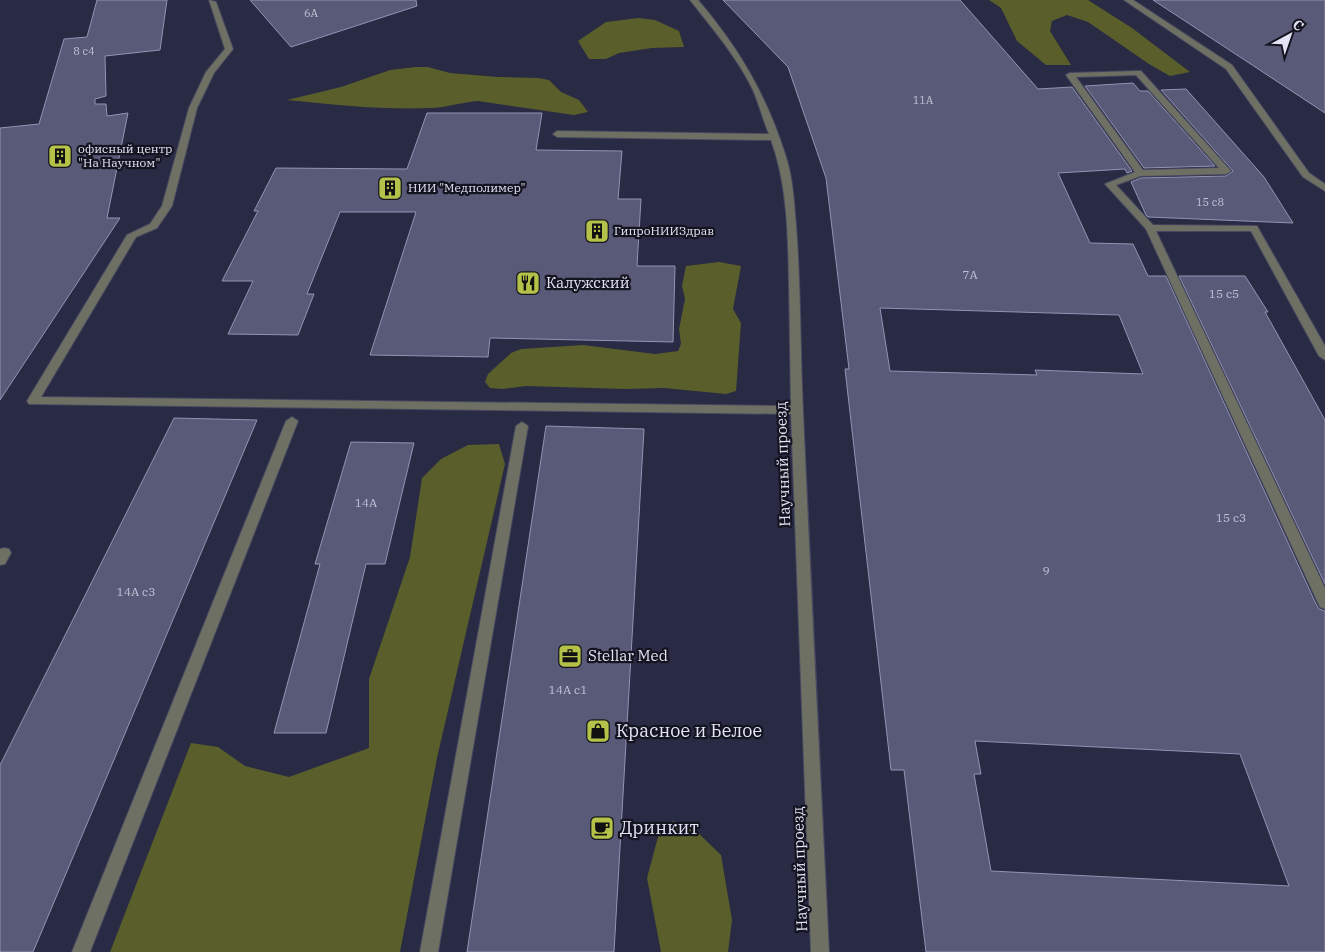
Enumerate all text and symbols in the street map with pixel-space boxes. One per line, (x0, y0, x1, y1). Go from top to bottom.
house number: 6А (304, 6, 319, 20)
north arrow (1265, 10, 1315, 60)
text: С (1289, 15, 1308, 35)
house number: 8 с4 (73, 44, 95, 58)
house number: 11А (913, 93, 934, 107)
place label: офисный центр "На Научном" (78, 141, 172, 170)
building icon: офисный центр "На Научном" (47, 143, 73, 169)
building icon: НИИ "Медполимер" (377, 175, 403, 201)
place label: НИИ "Медполимер" (408, 180, 526, 195)
house number: 15 с8 (1196, 195, 1224, 209)
building icon: ГипроНИИЗдрав (584, 218, 610, 244)
place label: ГипроНИИЗдрав (614, 223, 714, 238)
house number: 7А (962, 267, 978, 282)
restaurant icon: Калужский (515, 270, 541, 296)
place label: Калужский (546, 273, 630, 292)
house number: 15 с5 (1209, 286, 1239, 301)
street label: Научный проезд (771, 401, 794, 527)
house number: 14А (355, 495, 378, 510)
house number: 15 с3 (1216, 510, 1246, 525)
house number: 9 (1042, 563, 1050, 578)
house number: 14А с3 (117, 584, 155, 599)
office icon: Stellar Med (557, 643, 583, 669)
place label: Stellar Med (588, 646, 668, 665)
house number: 14А с1 (549, 682, 587, 697)
shop icon: Красное и Белое (585, 718, 611, 744)
place label: Красное и Белое (616, 719, 762, 742)
street label: Научный проезд (788, 806, 811, 932)
cafe icon: Дринкит (589, 815, 615, 841)
place label: Дринкит (620, 816, 699, 839)

